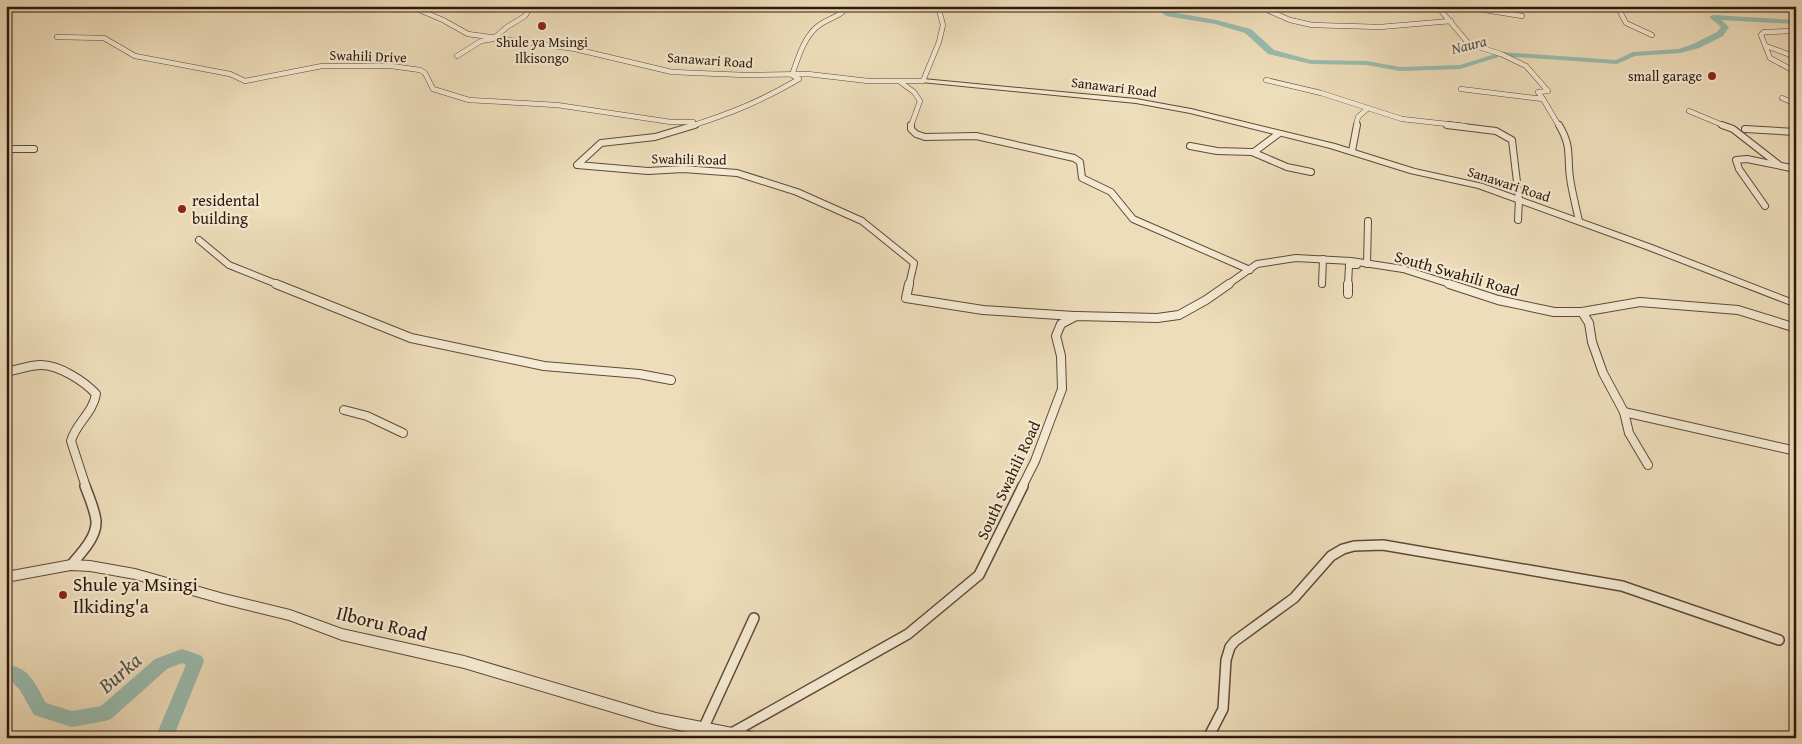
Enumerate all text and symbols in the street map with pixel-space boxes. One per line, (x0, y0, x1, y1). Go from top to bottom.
marker: Shule ya Msingi Ilkisongo (536, 20, 548, 32)
water label: Naura (1449, 30, 1489, 59)
place label: Shule ya Msingi Ilkisongo (496, 32, 588, 68)
street label: Swahili Drive (329, 45, 407, 67)
street label: Sanawari Road (666, 47, 754, 73)
place label: small garage (1628, 66, 1702, 86)
marker: small garage (1706, 70, 1718, 82)
street label: Sanawari Road (1070, 72, 1158, 102)
street label: Swahili Road (651, 148, 727, 170)
street label: Sanawari Road (1465, 161, 1554, 207)
place label: residental building (192, 188, 260, 230)
marker: residental building (176, 203, 188, 215)
street label: South Swahili Road (1392, 244, 1523, 302)
street label: South Swahili Road (970, 416, 1046, 543)
place label: Shule ya Msingi Ilkiding'a (73, 570, 198, 620)
marker: Shule ya Msingi Ilkiding'a (57, 589, 69, 601)
street label: Ilboru Road (334, 598, 431, 648)
water label: Burka (90, 645, 148, 701)

